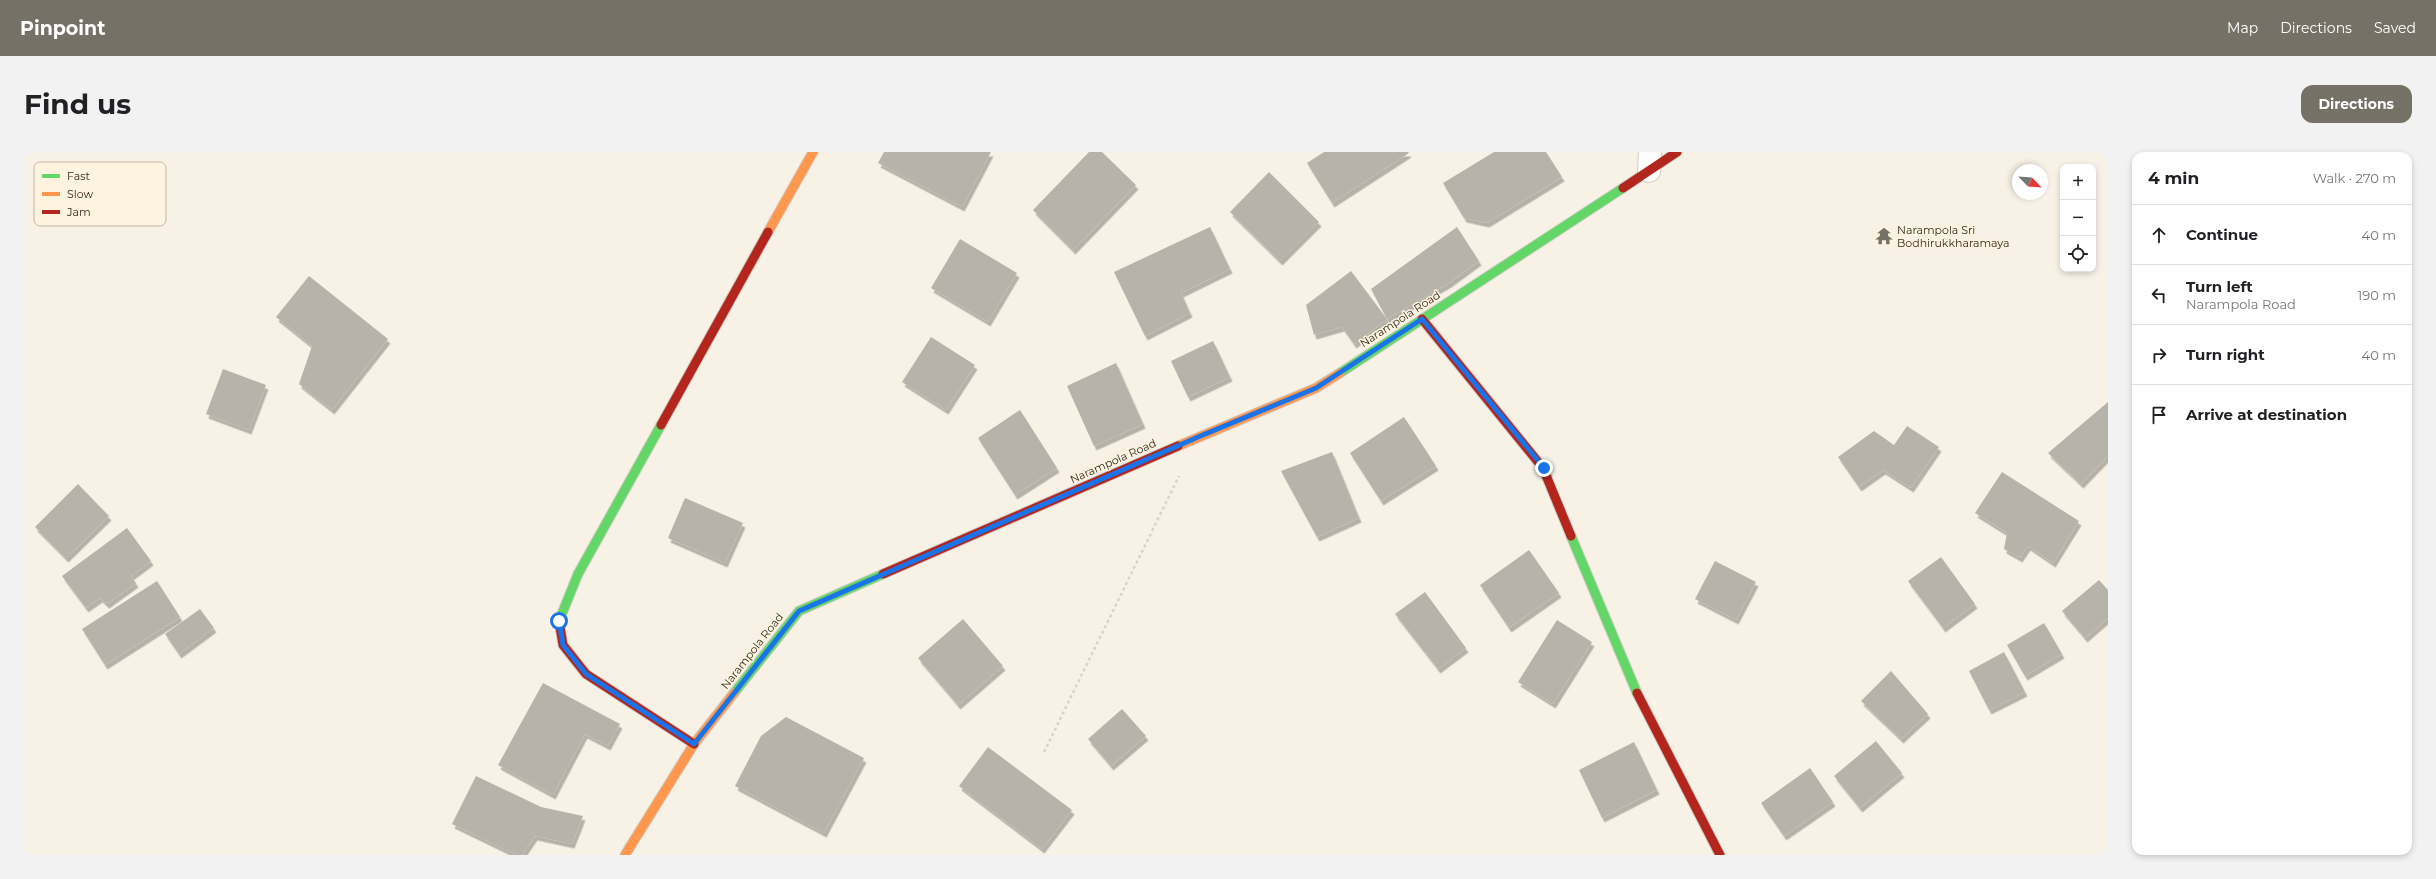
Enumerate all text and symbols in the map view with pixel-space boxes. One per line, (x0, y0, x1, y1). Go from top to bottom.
text: Pinpoint (20, 17, 105, 40)
text: Map (2227, 19, 2258, 37)
text: Directions (2280, 19, 2352, 37)
text: Saved (2374, 19, 2416, 37)
button: Directions (2301, 85, 2412, 123)
text: Find us (24, 87, 131, 121)
legend (34, 162, 166, 226)
north arrow (2012, 164, 2048, 200)
map controls (2060, 164, 2096, 272)
button: + (2060, 164, 2096, 200)
text: 4 min (2148, 168, 2199, 188)
text: Fast (67, 169, 91, 183)
text: Walk · 270 m (2313, 170, 2396, 186)
text: Slow (67, 187, 93, 201)
button: − (2060, 200, 2096, 236)
text: Jam (66, 205, 91, 219)
place label: Narampola Sri Bodhirukkharamaya (1897, 223, 2010, 250)
icon: ahead (2148, 224, 2170, 246)
text: Continue (2186, 225, 2258, 244)
temple icon: Narampola Sri Bodhirukkharamaya (1874, 226, 1894, 246)
text: 40 m (2362, 227, 2396, 243)
button: locate (2060, 236, 2096, 272)
text: Turn left (2186, 277, 2253, 296)
icon: left (2148, 284, 2170, 306)
text: 190 m (2358, 287, 2396, 303)
street label: Narampola Road (1357, 288, 1443, 350)
text: Narampola Road (2186, 296, 2296, 312)
icon: right (2148, 344, 2170, 366)
text: Turn right (2186, 345, 2265, 364)
text: 40 m (2362, 347, 2396, 363)
icon: arrive (2148, 404, 2170, 426)
text: Arrive at destination (2186, 405, 2347, 424)
street label: Narampola Road (1068, 436, 1158, 486)
route end (1535, 459, 1553, 477)
street label: Narampola Road (718, 610, 786, 692)
route start (550, 612, 568, 630)

